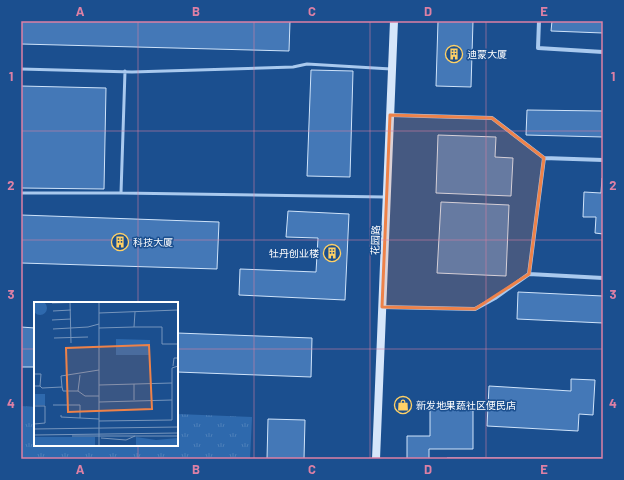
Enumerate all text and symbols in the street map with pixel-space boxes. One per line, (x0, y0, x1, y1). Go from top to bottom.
text: A (76, 3, 85, 19)
text: B (192, 3, 200, 19)
text: C (308, 3, 316, 19)
text: D (424, 3, 432, 19)
text: E (540, 3, 548, 19)
building icon: 迪蒙大厦 (444, 44, 464, 64)
place label: 迪蒙大厦 (467, 48, 507, 60)
text: 1 (9, 68, 13, 84)
text: 1 (611, 68, 615, 84)
text: 2 (7, 177, 15, 193)
text: 2 (609, 177, 617, 193)
street label: 花园路 (368, 225, 382, 255)
building icon: 科技大厦 (110, 232, 130, 252)
place label: 科技大厦 (133, 236, 173, 248)
building icon: 牡丹创业楼 (322, 243, 342, 263)
place label: 牡丹创业楼 (269, 247, 319, 259)
text: 3 (7, 286, 15, 302)
text: 3 (609, 286, 617, 302)
inset map (34, 302, 178, 446)
text: 4 (7, 395, 15, 411)
shop icon: 新发地果蔬社区便民店 (393, 395, 413, 415)
text: 4 (609, 395, 617, 411)
place label: 新发地果蔬社区便民店 (416, 399, 516, 411)
text: A (76, 461, 85, 477)
text: B (192, 461, 200, 477)
text: C (308, 461, 316, 477)
text: D (424, 461, 432, 477)
text: E (540, 461, 548, 477)

